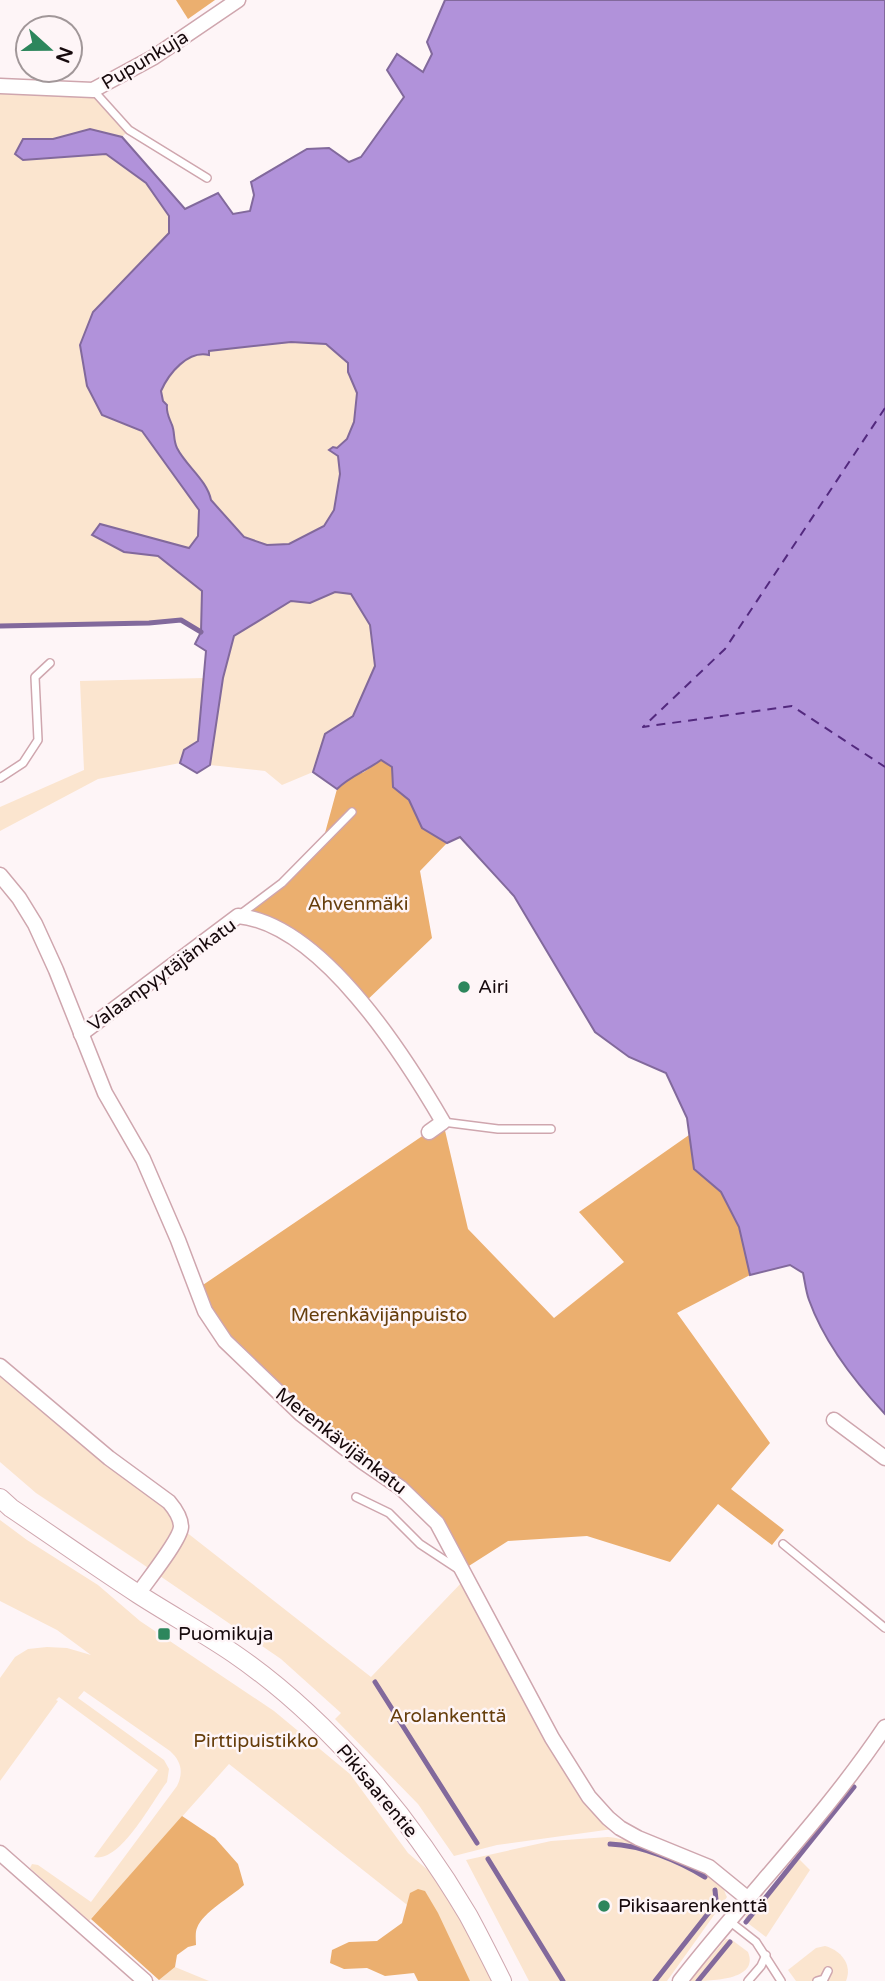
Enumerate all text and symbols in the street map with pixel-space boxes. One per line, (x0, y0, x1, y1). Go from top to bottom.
north arrow (14, 14, 84, 84)
street label: Pupunkuja (98, 26, 192, 94)
text: N (51, 44, 77, 66)
park label: Ahvenmäki (308, 893, 408, 915)
street label: Valaanpyytäjänkatu (84, 914, 240, 1036)
place label: Airi (478, 976, 509, 998)
marker: Airi (456, 979, 472, 995)
park label: Merenkävijänpuisto (291, 1304, 467, 1326)
street label: Merenkävijänkatu (271, 1383, 411, 1499)
place label: Puomikuja (178, 1623, 273, 1645)
marker: Puomikuja (156, 1626, 172, 1642)
park label: Arolankenttä (389, 1705, 507, 1727)
park label: Pirttipuistikko (193, 1730, 319, 1752)
street label: Pikisaarentie (332, 1740, 422, 1842)
place label: Pikisaarenkenttä (618, 1895, 768, 1917)
marker: Pikisaarenkenttä (596, 1898, 612, 1914)

